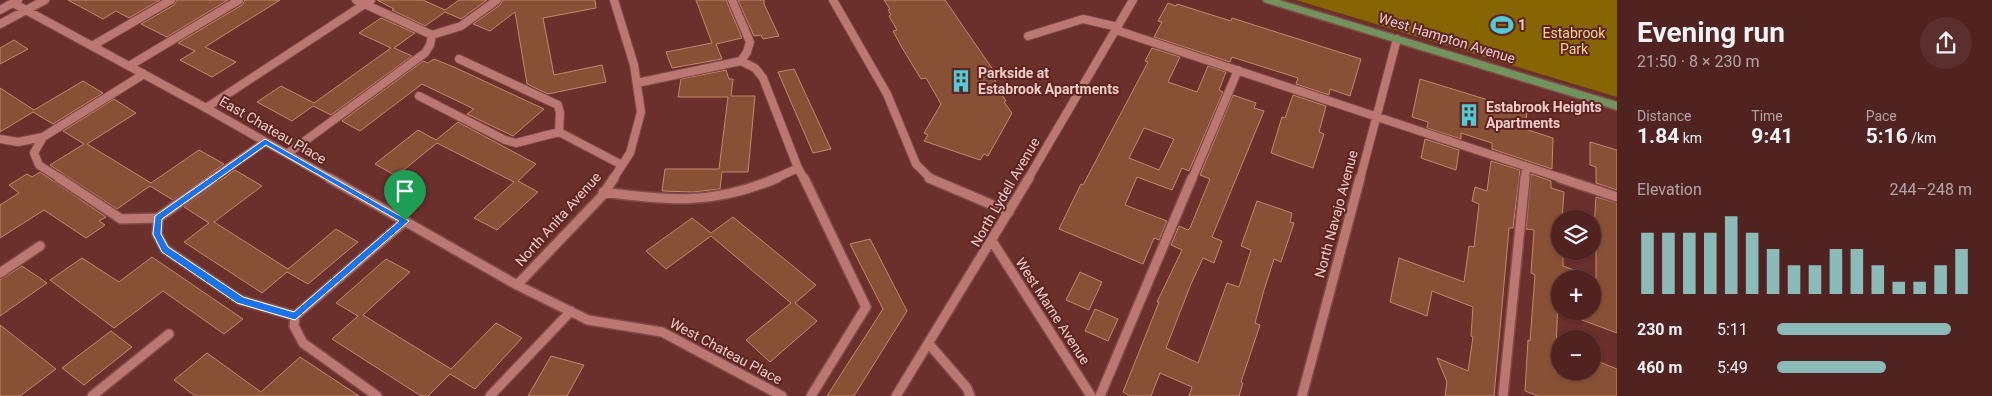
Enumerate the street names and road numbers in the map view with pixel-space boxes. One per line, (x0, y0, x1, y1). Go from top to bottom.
street label: West Hampton Avenue (1377, 10, 1517, 66)
street label: East Chateau Place (217, 93, 329, 167)
street label: North Lydell Avenue (967, 135, 1043, 249)
street label: North Navajo Avenue (1311, 149, 1361, 279)
street label: North Anita Avenue (512, 169, 604, 269)
street label: West Marne Avenue (1013, 255, 1093, 367)
street label: West Chateau Place (667, 315, 785, 387)

